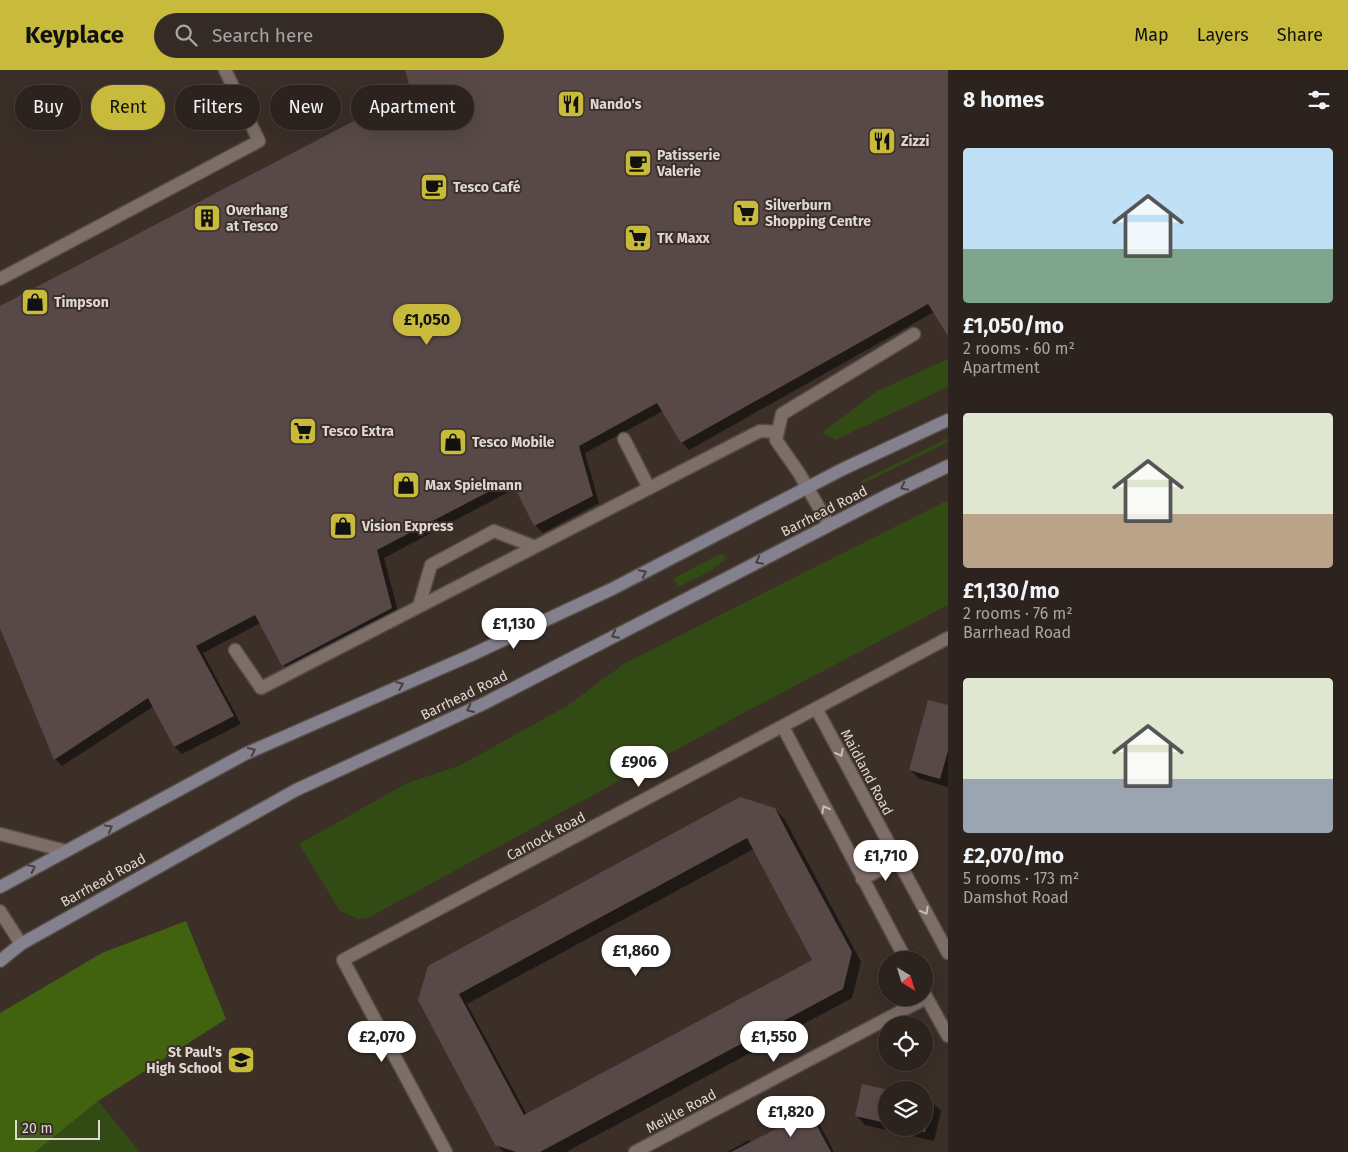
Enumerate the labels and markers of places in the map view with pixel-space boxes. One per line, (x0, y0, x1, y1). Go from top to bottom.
restaurant icon: Nando's (556, 89, 586, 119)
place label: Nando's (590, 96, 642, 113)
restaurant icon: Zizzi (867, 126, 897, 156)
place label: Zizzi (901, 133, 929, 150)
place label: Patisserie Valerie (656, 147, 720, 180)
cafe icon: Patisserie Valerie (623, 148, 653, 178)
cafe icon: Tesco Café (419, 172, 449, 202)
place label: Tesco Café (453, 179, 521, 196)
place label: Silverburn Shopping Centre (765, 197, 871, 230)
supermarket icon: Silverburn Shopping Centre (731, 198, 761, 228)
place label: Overhang at Tesco (226, 202, 288, 235)
building icon: Overhang at Tesco (192, 203, 222, 233)
supermarket icon: TK Maxx (623, 223, 653, 253)
place label: TK Maxx (657, 230, 711, 247)
shop icon: Timpson (20, 287, 50, 317)
place label: Timpson (54, 294, 109, 311)
pin: £1,050 (386, 304, 468, 346)
supermarket icon: Tesco Extra (288, 416, 318, 446)
place label: Tesco Extra (322, 423, 394, 440)
shop icon: Tesco Mobile (438, 427, 468, 457)
place label: Tesco Mobile (472, 434, 555, 451)
shop icon: Max Spielmann (391, 470, 421, 500)
place label: Max Spielmann (425, 477, 522, 494)
shop icon: Vision Express (328, 511, 358, 541)
place label: Vision Express (361, 518, 454, 535)
pin: £1,130 (473, 608, 555, 650)
pin: £906 (609, 746, 669, 788)
pin: £1,710 (845, 840, 927, 882)
pin: £1,860 (595, 934, 677, 977)
pin: £2,070 (341, 1020, 423, 1063)
pin: £1,550 (733, 1020, 815, 1063)
place label: St Paul's High School (146, 1044, 223, 1077)
school or university icon: St Paul's High School (226, 1045, 256, 1075)
pin: £1,820 (750, 1096, 832, 1138)

